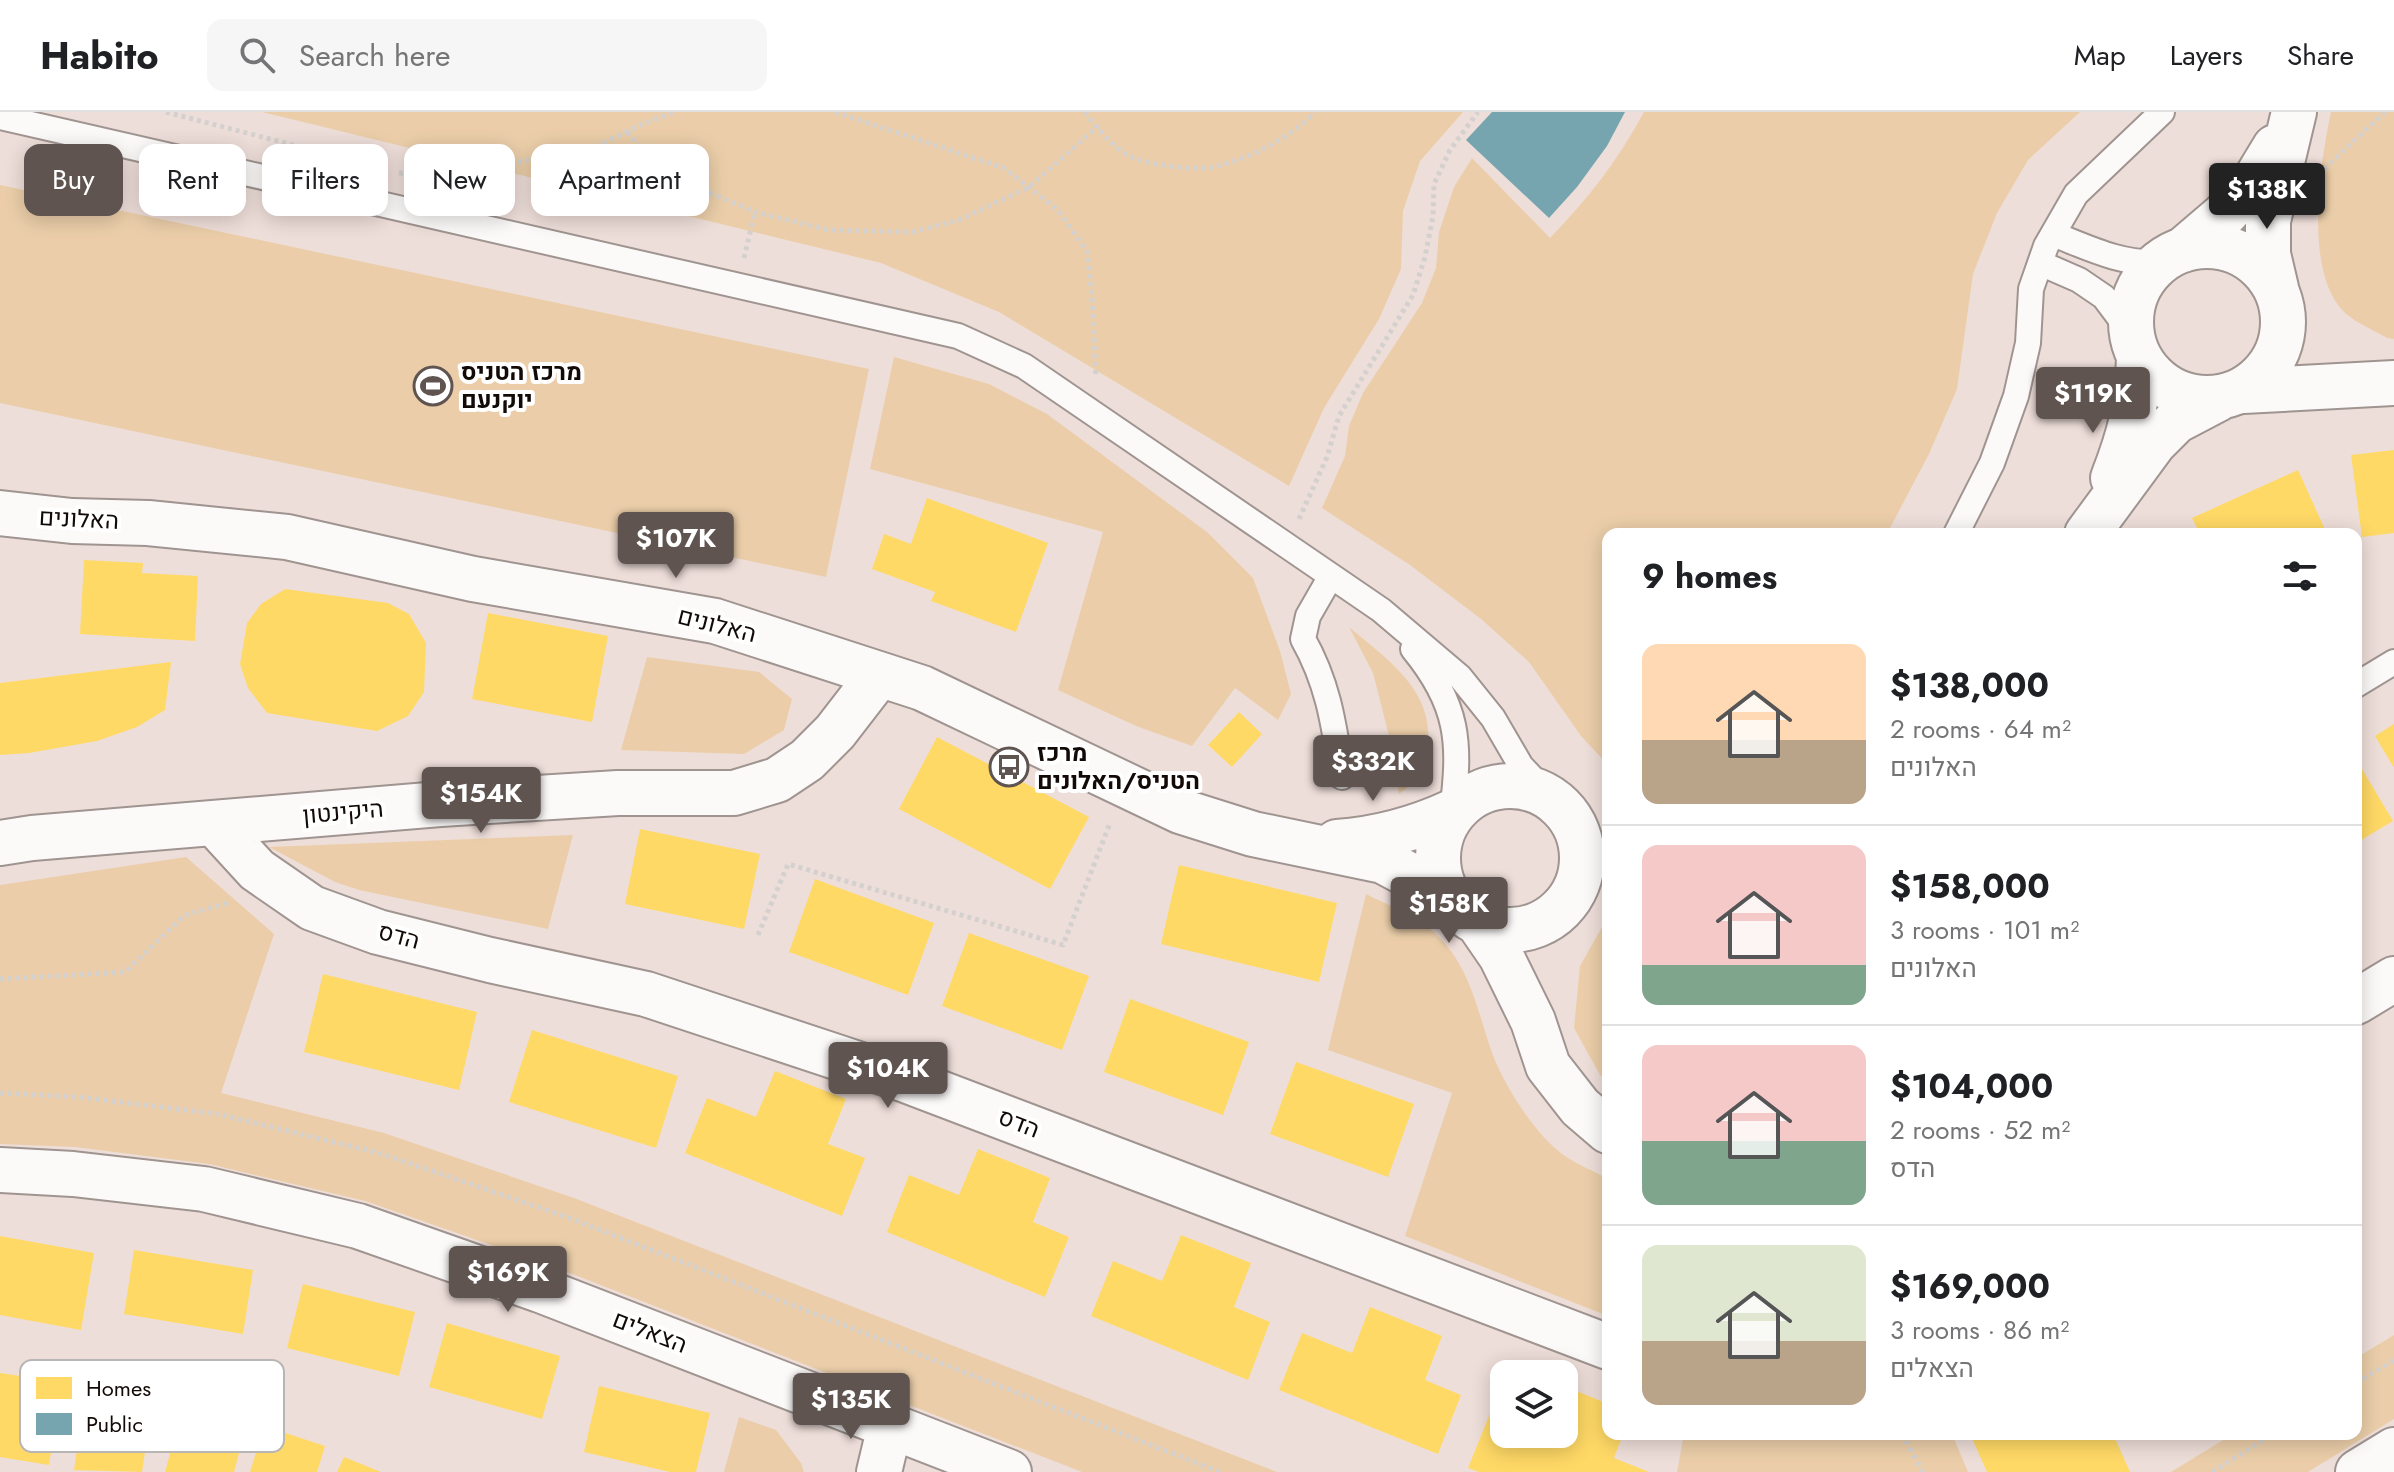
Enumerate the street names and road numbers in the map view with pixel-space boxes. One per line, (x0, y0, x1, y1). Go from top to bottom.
street label: האלונים (38, 499, 120, 538)
street label: האלונים (674, 598, 760, 651)
street label: היקינטון (301, 791, 385, 832)
street label: הדס (374, 913, 424, 958)
street label: הדס (993, 1099, 1045, 1146)
street label: הצאלים (608, 1301, 693, 1362)

